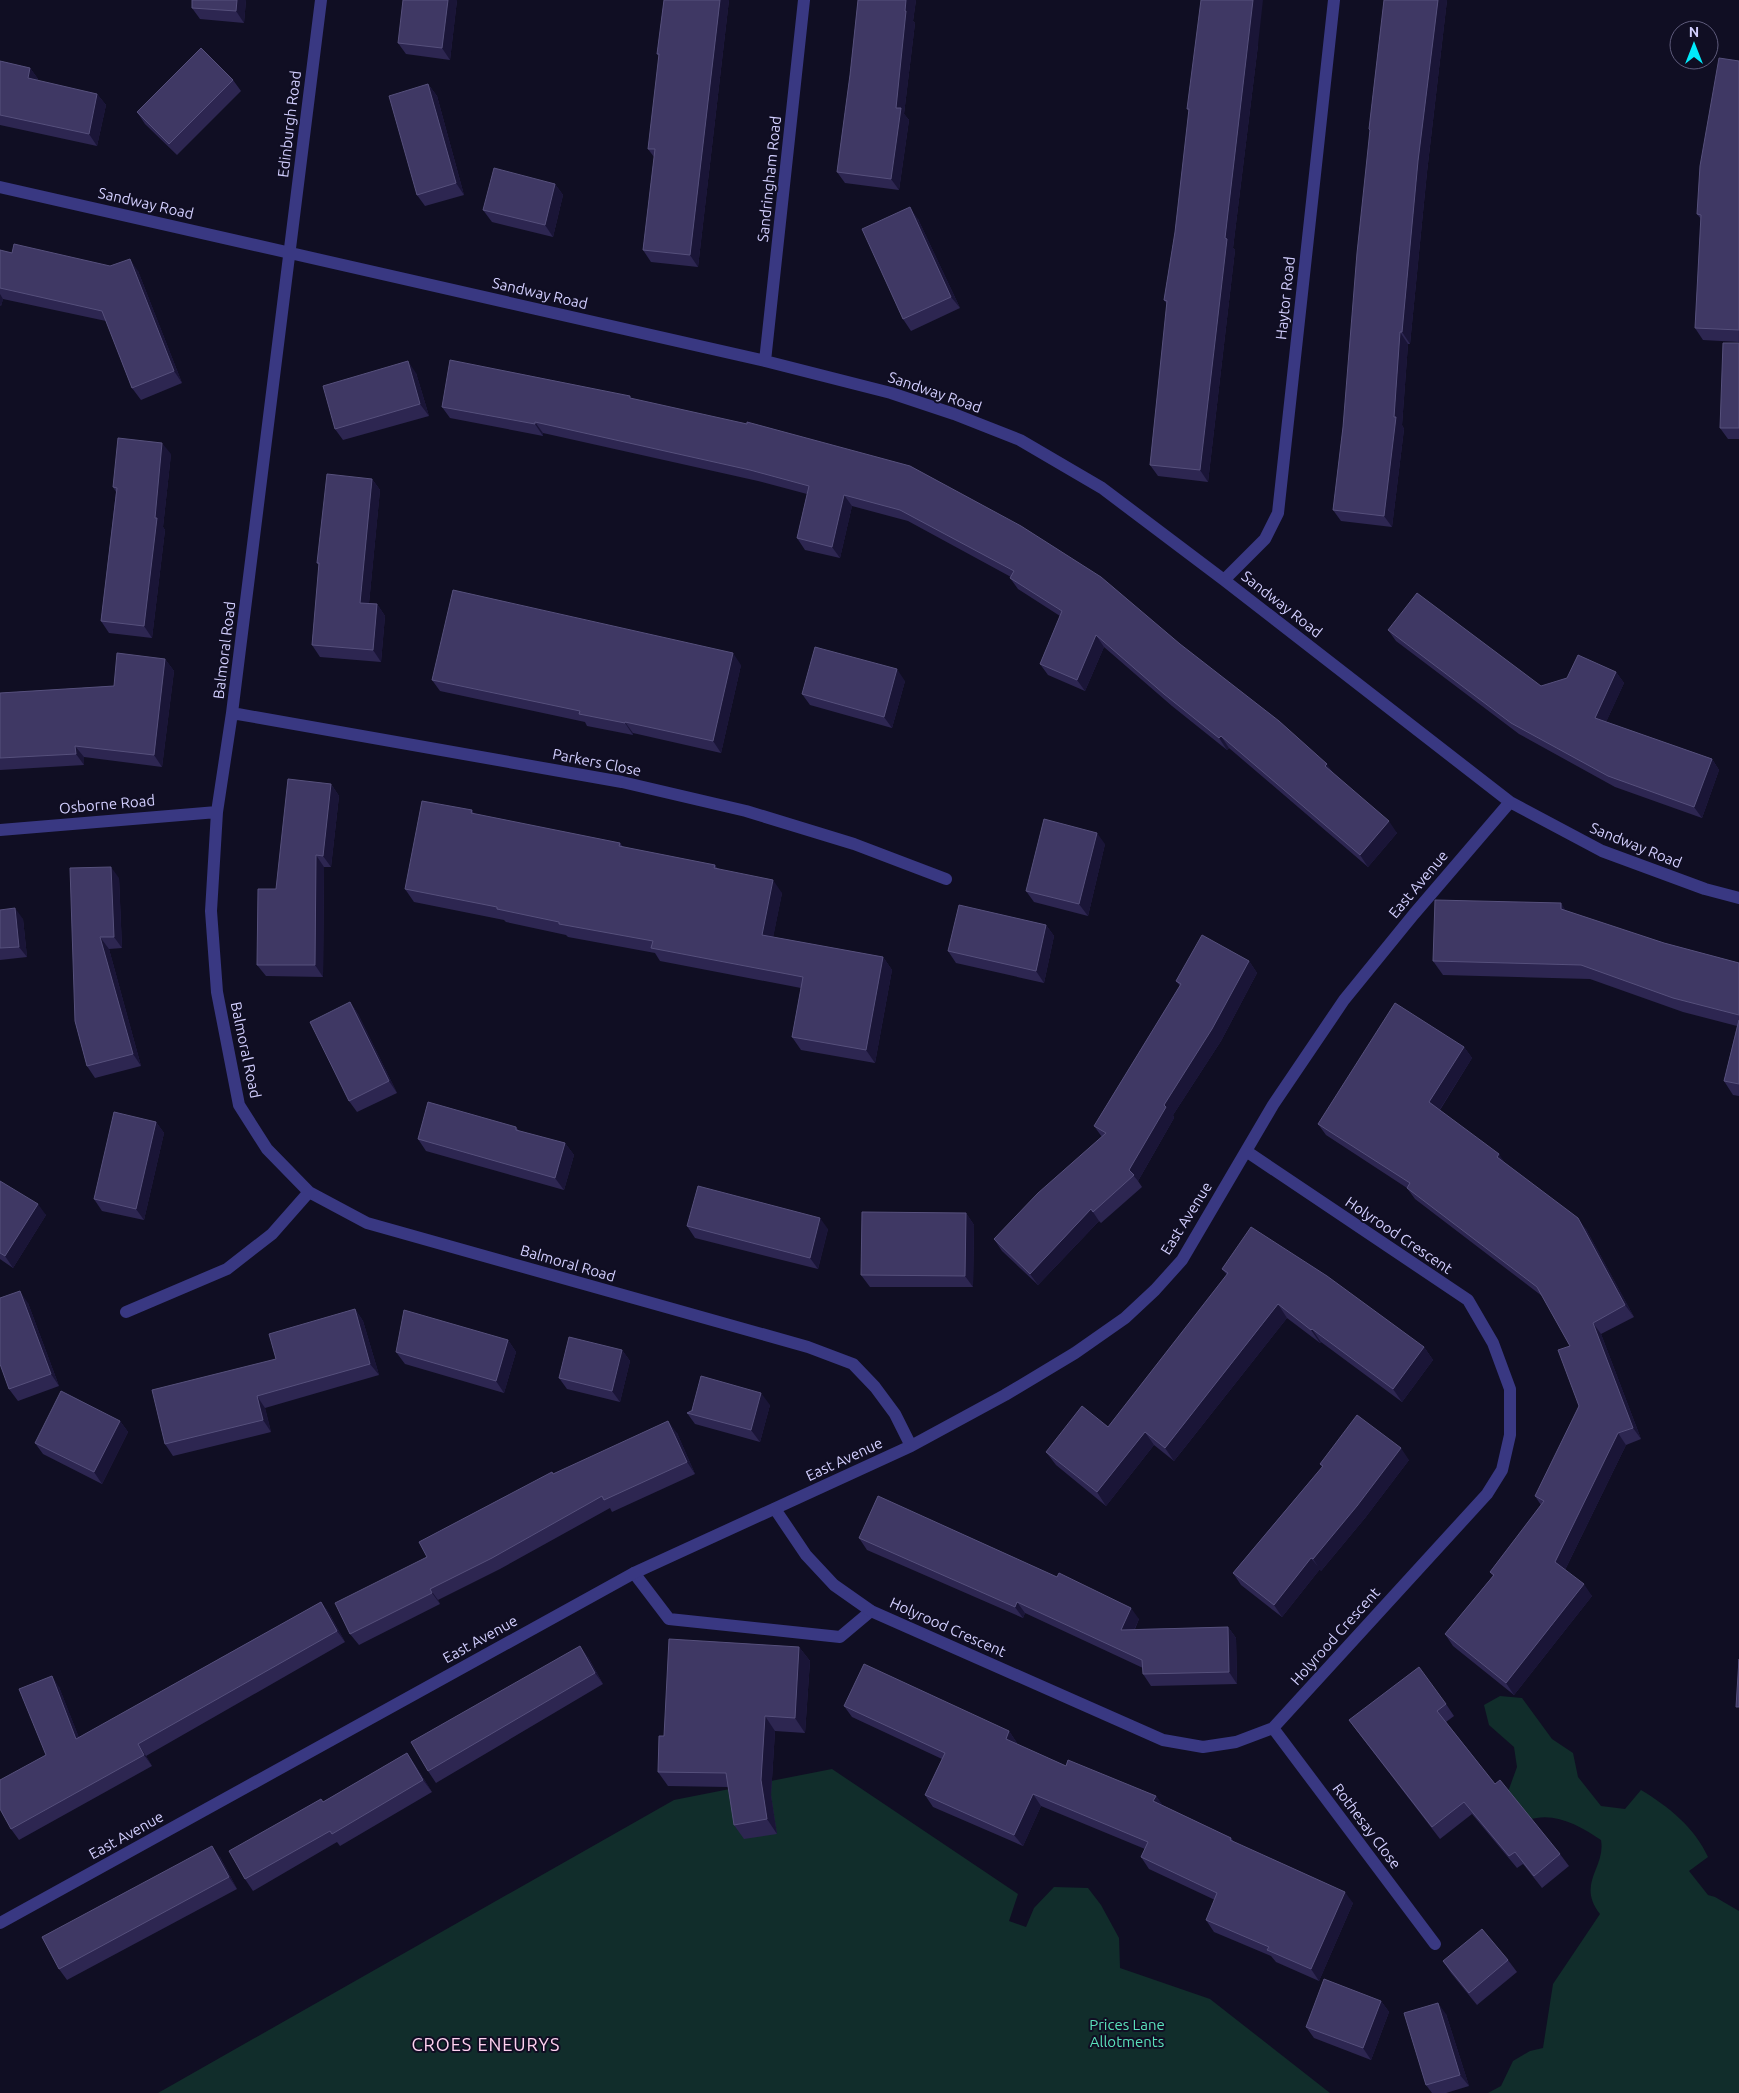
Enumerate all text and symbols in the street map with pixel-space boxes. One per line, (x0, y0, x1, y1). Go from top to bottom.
north arrow (1669, 20, 1719, 70)
text: N (1689, 24, 1699, 40)
street label: Edinburgh Road (274, 70, 304, 178)
street label: Sandringham Road (754, 115, 784, 243)
street label: Sandway Road (97, 184, 195, 222)
street label: Haytor Road (1272, 255, 1298, 341)
street label: Sandway Road (491, 274, 589, 312)
street label: Sandway Road (886, 368, 984, 416)
street label: Sandway Road (1238, 567, 1326, 641)
street label: Balmoral Road (210, 600, 238, 700)
street label: Parkers Close (551, 745, 643, 779)
street label: Osborne Road (58, 791, 156, 817)
street label: Sandway Road (1588, 819, 1684, 871)
street label: East Avenue (1385, 847, 1451, 921)
street label: Balmoral Road (227, 1000, 265, 1100)
street label: East Avenue (1157, 1179, 1215, 1257)
street label: Holyrood Crescent (1342, 1193, 1456, 1277)
street label: Balmoral Road (518, 1241, 618, 1285)
street label: East Avenue (803, 1434, 885, 1484)
street label: Holyrood Crescent (1287, 1584, 1383, 1688)
street label: Holyrood Crescent (887, 1594, 1009, 1660)
street label: East Avenue (440, 1612, 520, 1666)
street label: Rothesay Close (1329, 1780, 1405, 1872)
street label: East Avenue (86, 1808, 166, 1862)
park label: Prices Lane Allotments (1089, 2016, 1165, 2050)
district label: CROES ENEURYS (412, 2034, 560, 2054)

